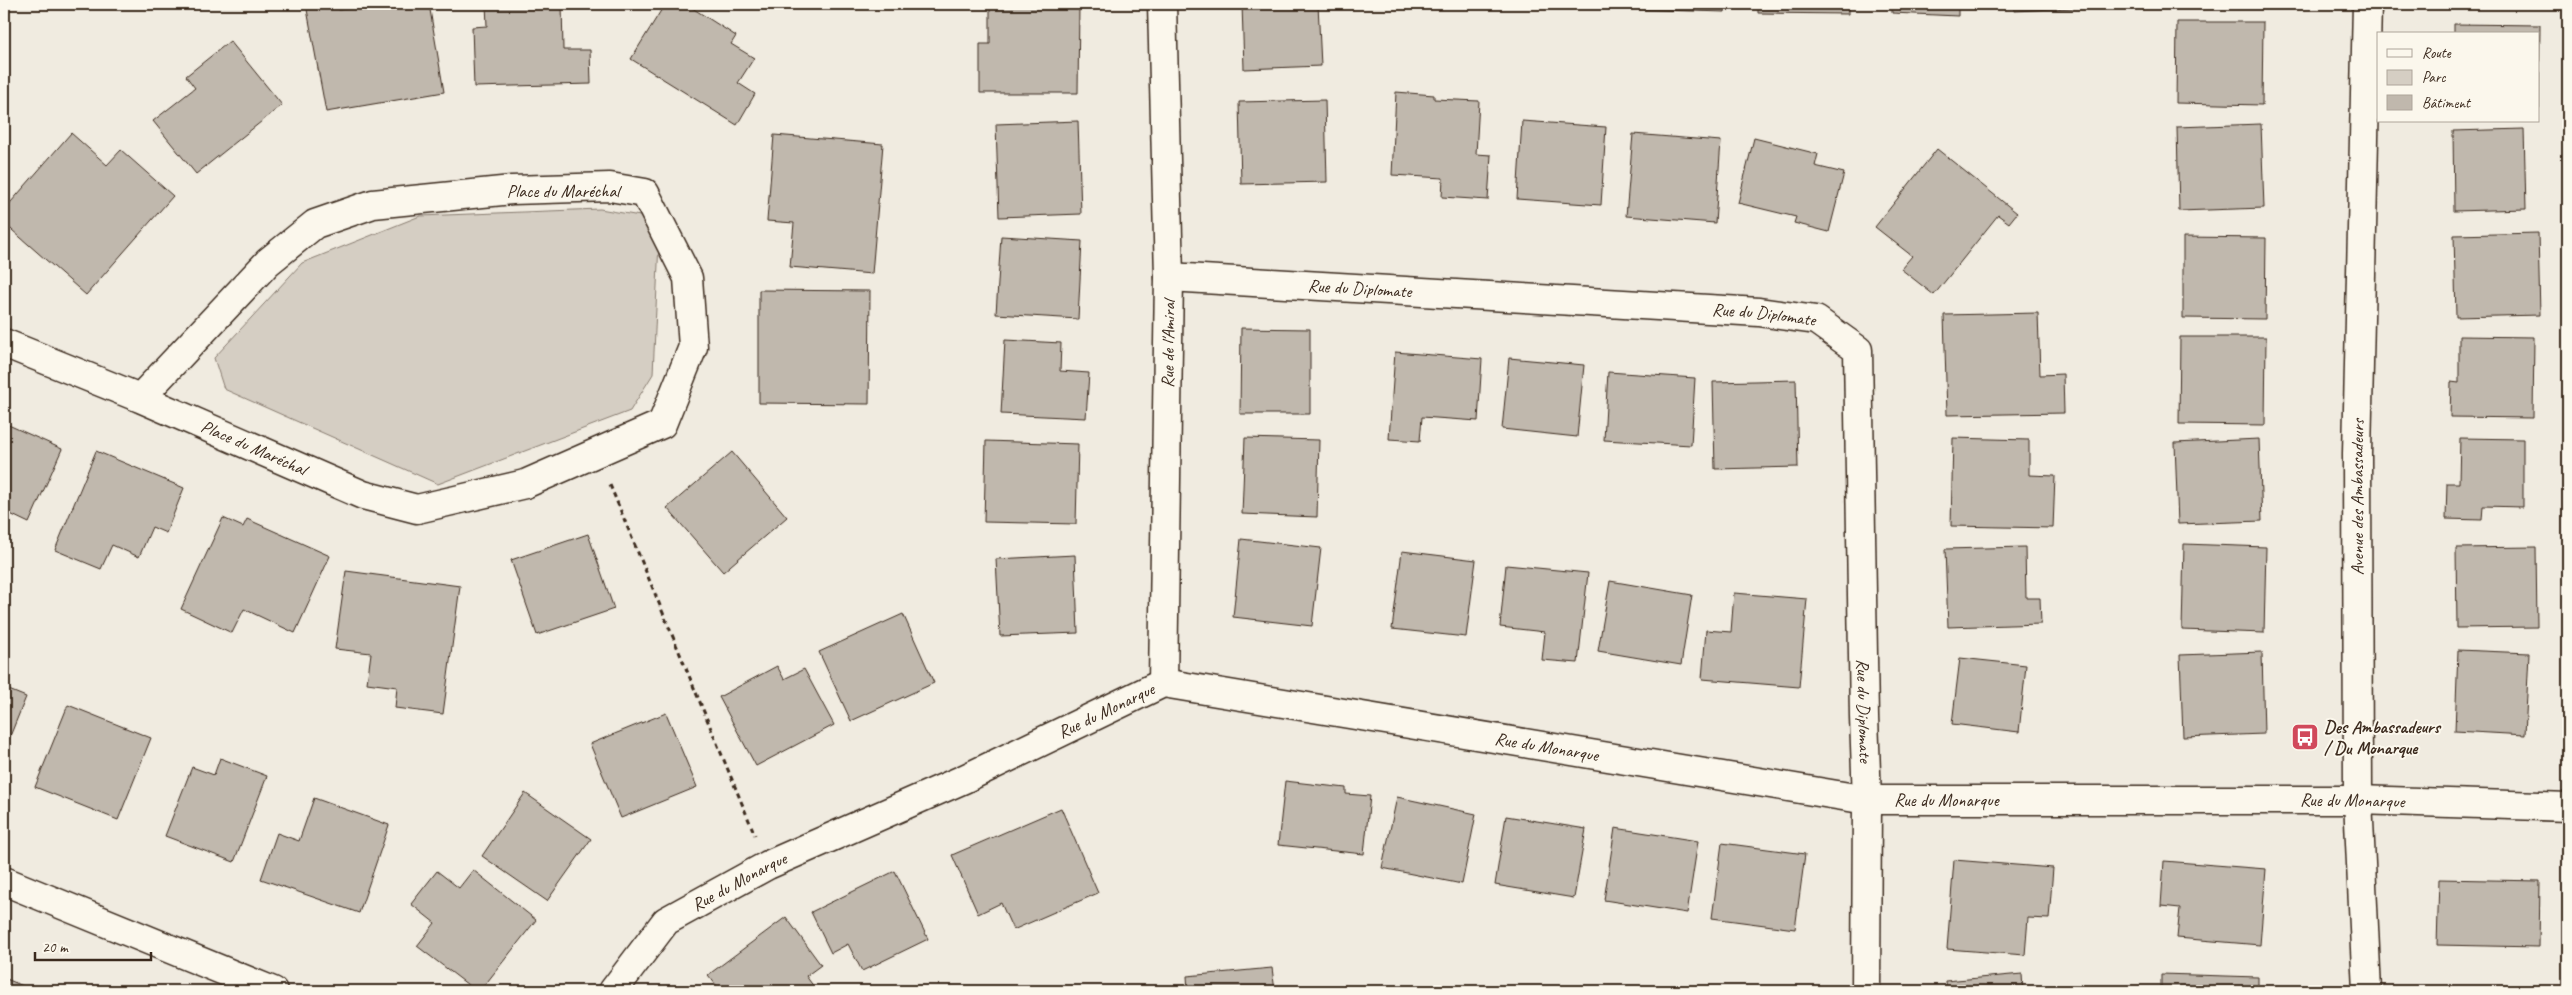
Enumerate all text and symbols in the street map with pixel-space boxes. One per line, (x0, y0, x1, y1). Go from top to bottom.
legend (2377, 32, 2540, 122)
text: Route (2422, 44, 2452, 63)
text: Parc (2422, 68, 2446, 87)
text: Bâtiment (2422, 94, 2472, 113)
street label: Place du Maréchal (507, 180, 622, 202)
street label: Rue du Diplomate (1307, 274, 1413, 302)
street label: Rue de l'Amiral (1156, 297, 1180, 388)
street label: Rue du Diplomate (1712, 298, 1818, 331)
street label: Place du Maréchal (198, 415, 313, 481)
street label: Avenue des Ambassadeurs (2346, 417, 2369, 575)
street label: Rue du Diplomate (1852, 659, 1877, 764)
street label: Rue du Monarque (1054, 677, 1159, 743)
place label: Des Ambassadeurs / Du Monarque (2324, 716, 2442, 759)
bus stop icon: Des Ambassadeurs / Du Monarque (2290, 722, 2320, 752)
street label: Rue du Monarque (1493, 727, 1601, 766)
street label: Rue du Monarque (1894, 789, 2000, 811)
street label: Rue du Monarque (2300, 789, 2406, 813)
street label: Rue du Monarque (688, 847, 791, 916)
scale bar (35, 930, 151, 962)
text: 20 m (42, 938, 69, 957)

